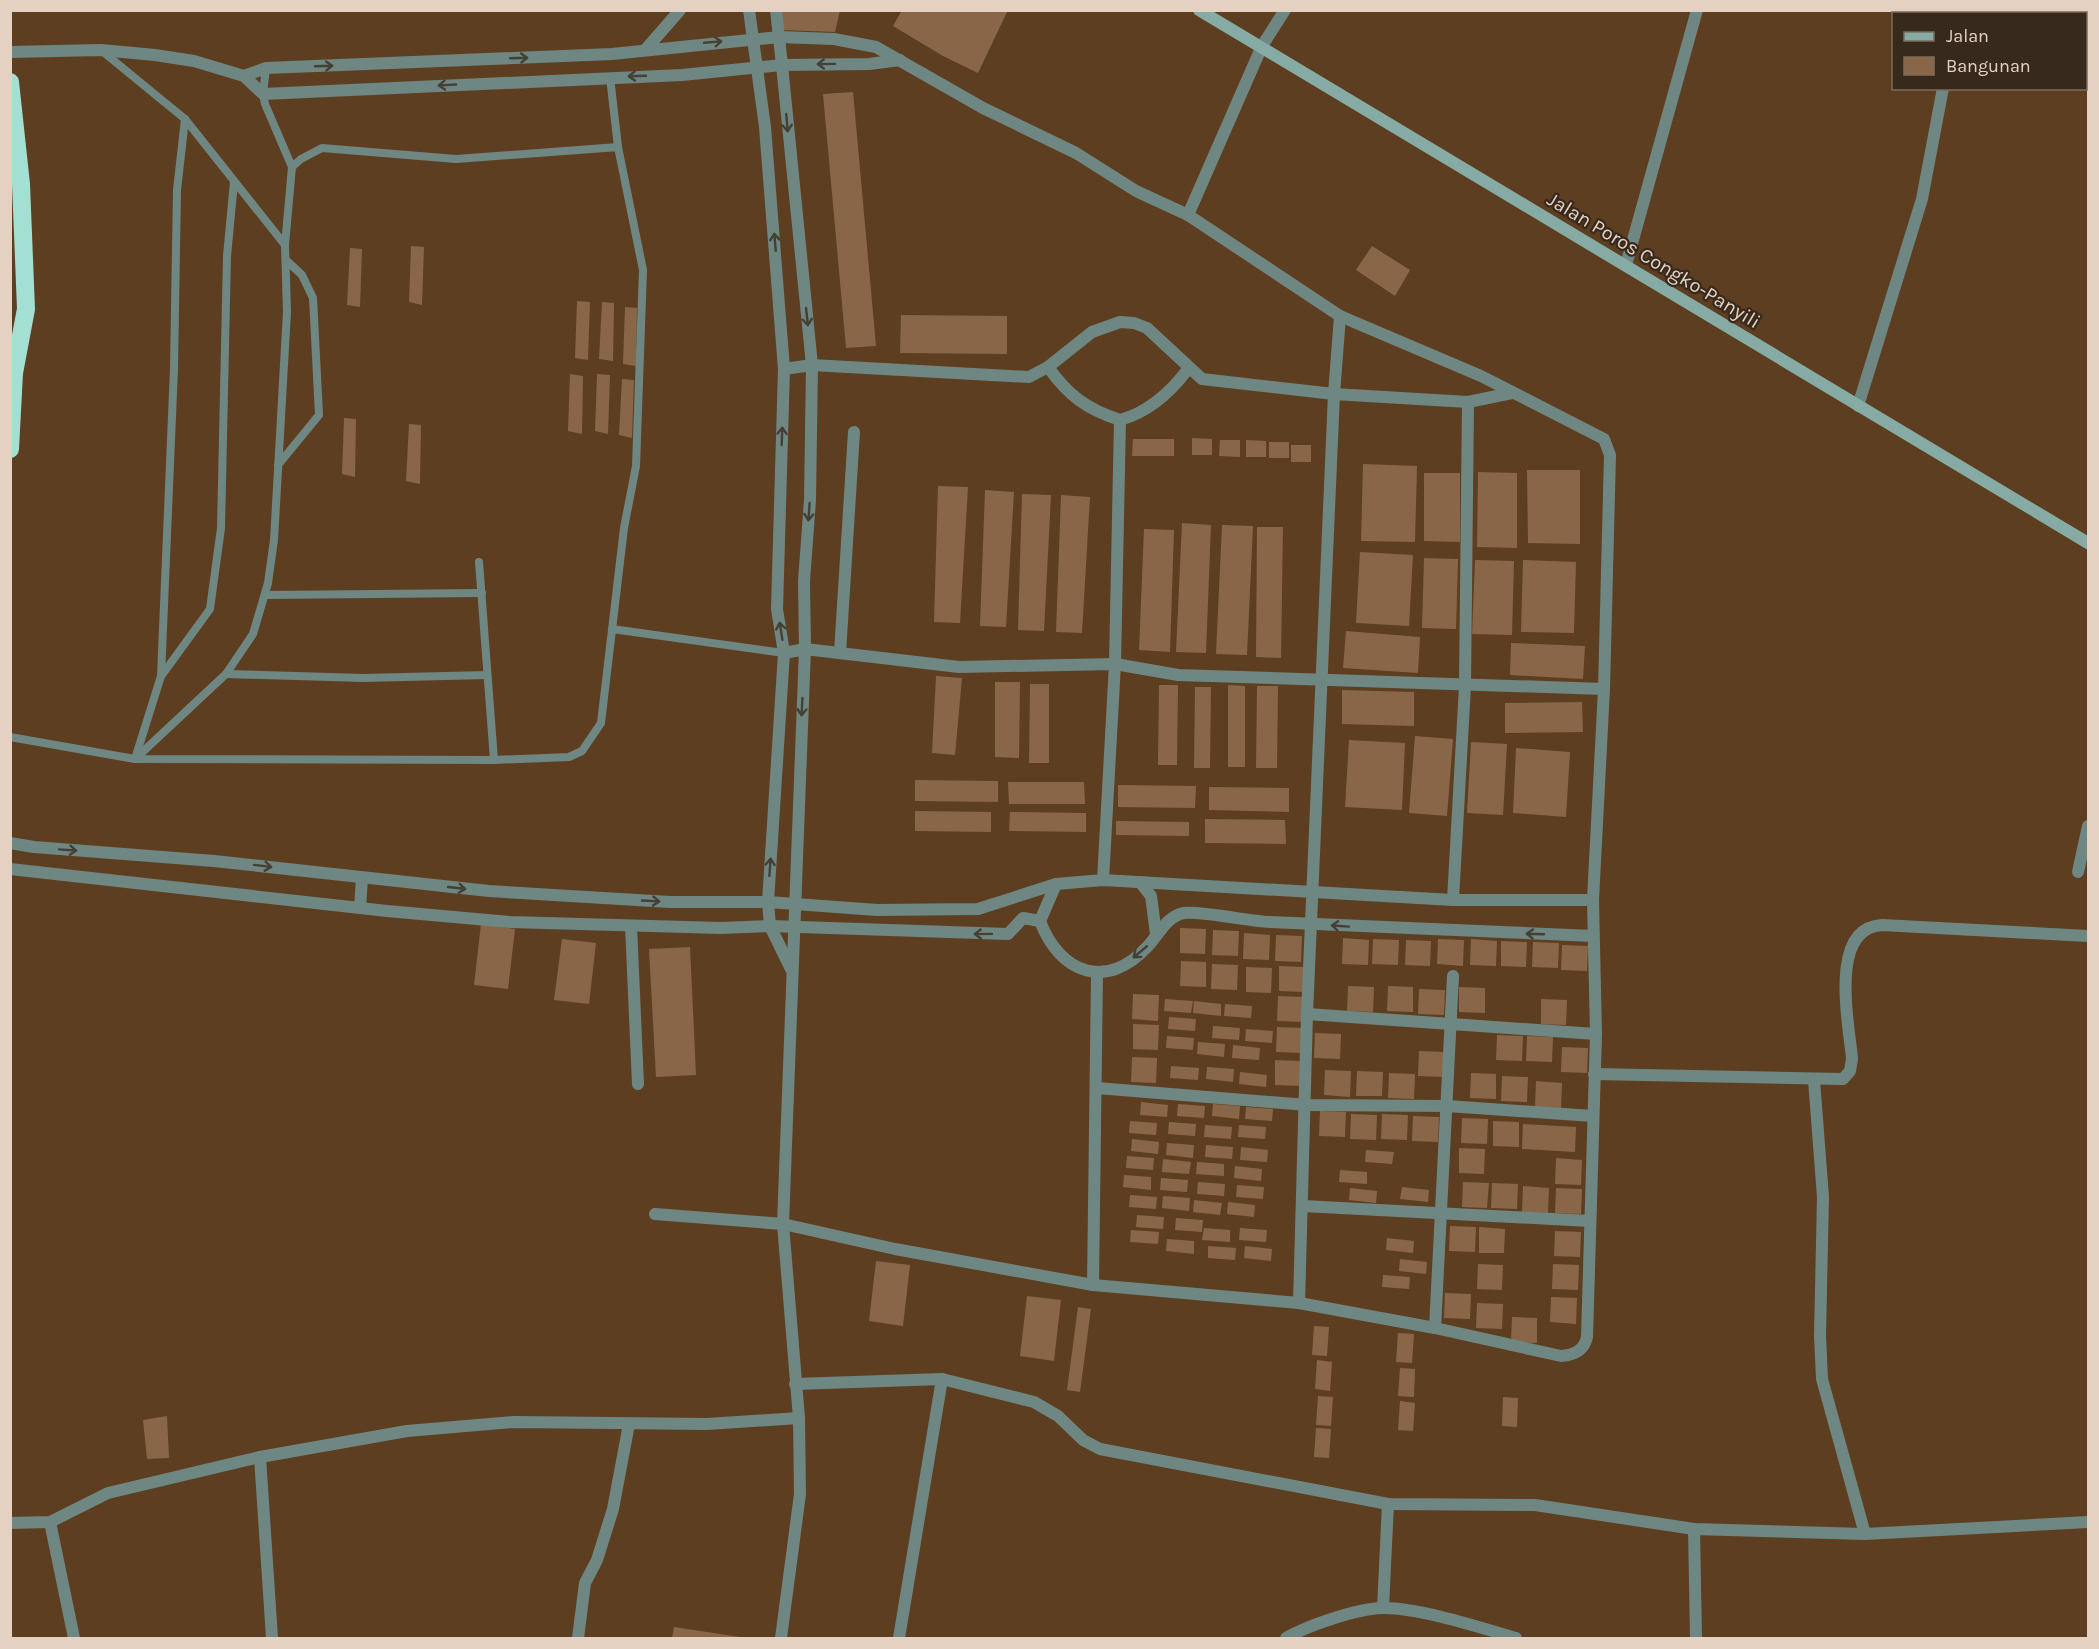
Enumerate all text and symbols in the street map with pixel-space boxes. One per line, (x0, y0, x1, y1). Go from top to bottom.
legend (1892, 12, 2087, 90)
text: Jalan (1946, 25, 1989, 47)
one-way arrow (703, 36, 723, 47)
one-way arrow (509, 52, 529, 63)
text: Bangunan (1946, 55, 2031, 77)
one-way arrow (816, 58, 836, 70)
one-way arrow (314, 60, 334, 71)
one-way arrow (628, 71, 648, 82)
one-way arrow (437, 79, 457, 90)
one-way arrow (782, 113, 793, 133)
street label: Jalan Poros Congko-Panyili (1543, 188, 1765, 333)
one-way arrow (769, 232, 780, 252)
one-way arrow (802, 307, 813, 327)
one-way arrow (776, 427, 788, 447)
one-way arrow (803, 502, 814, 521)
one-way arrow (775, 622, 786, 641)
one-way arrow (796, 696, 807, 716)
one-way arrow (58, 845, 78, 856)
one-way arrow (765, 858, 776, 878)
one-way arrow (252, 861, 272, 872)
one-way arrow (446, 883, 466, 894)
one-way arrow (641, 895, 661, 906)
one-way arrow (1330, 920, 1350, 931)
one-way arrow (974, 928, 994, 940)
one-way arrow (1525, 928, 1545, 940)
one-way arrow (1133, 945, 1148, 959)

